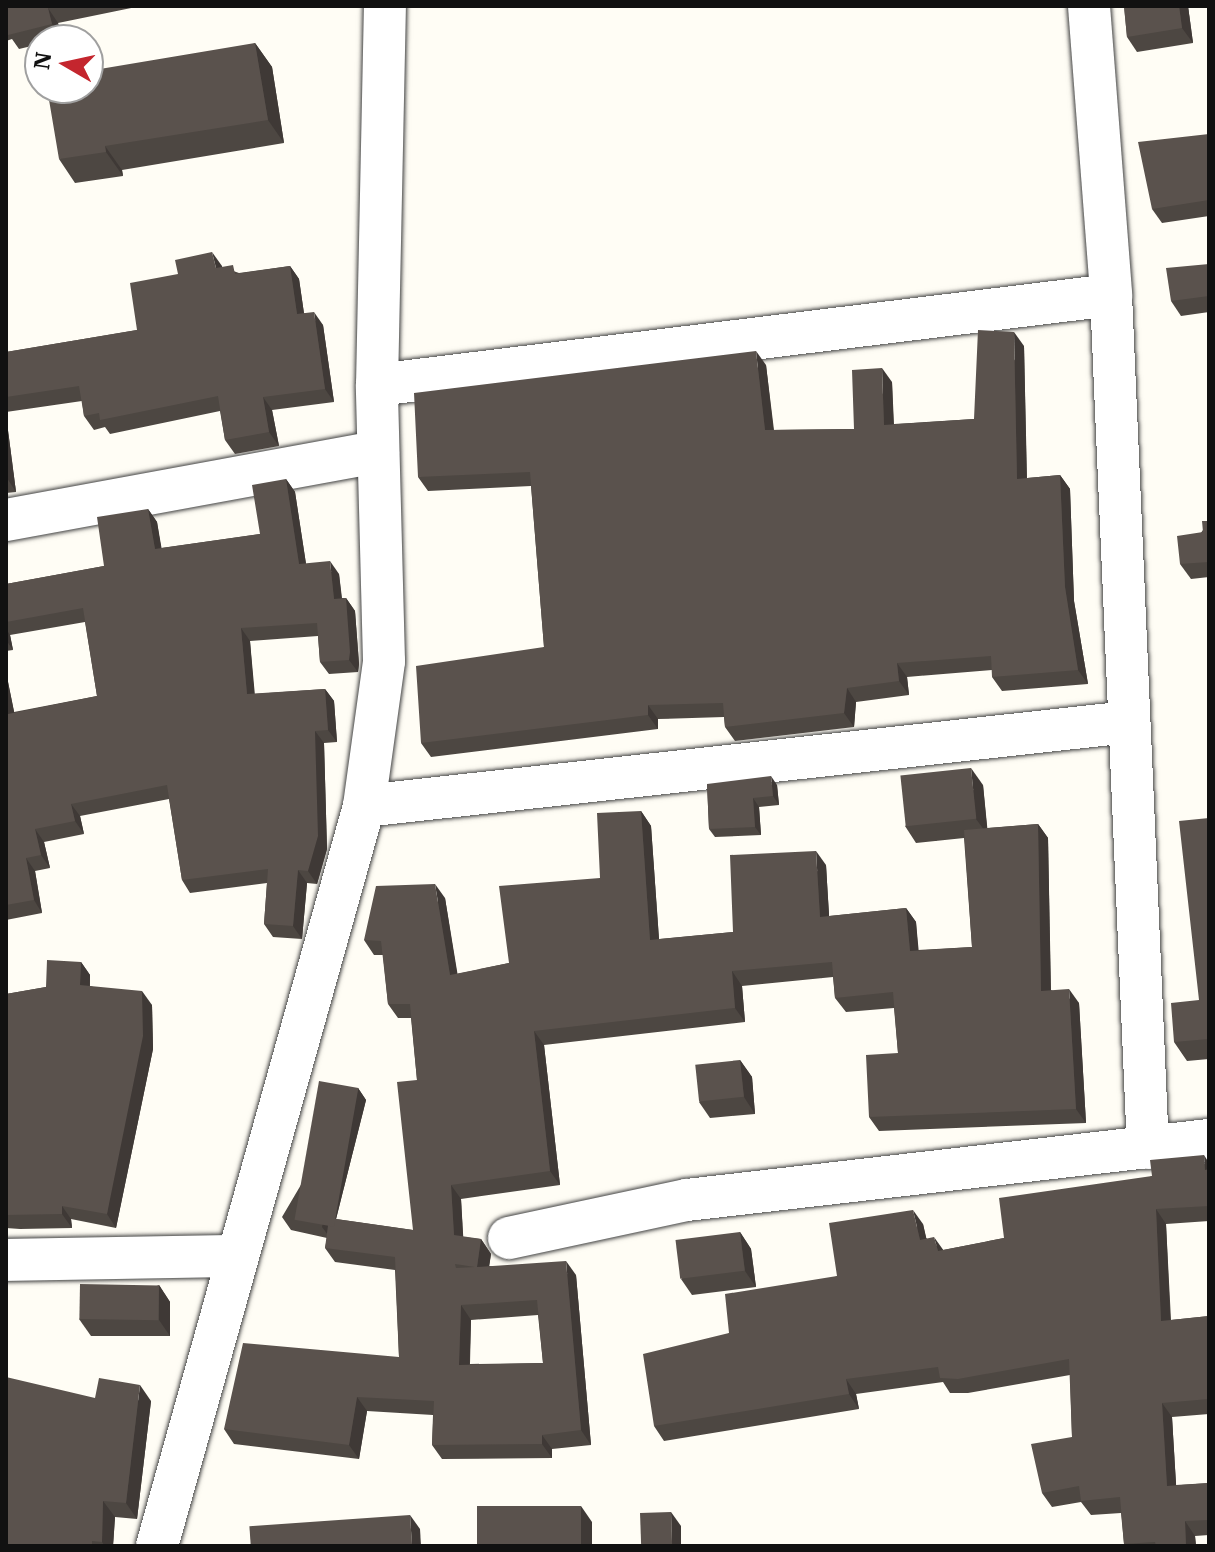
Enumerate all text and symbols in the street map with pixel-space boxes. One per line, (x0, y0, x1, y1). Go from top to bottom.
north arrow (24, 24, 104, 104)
text: N (26, 50, 57, 71)

